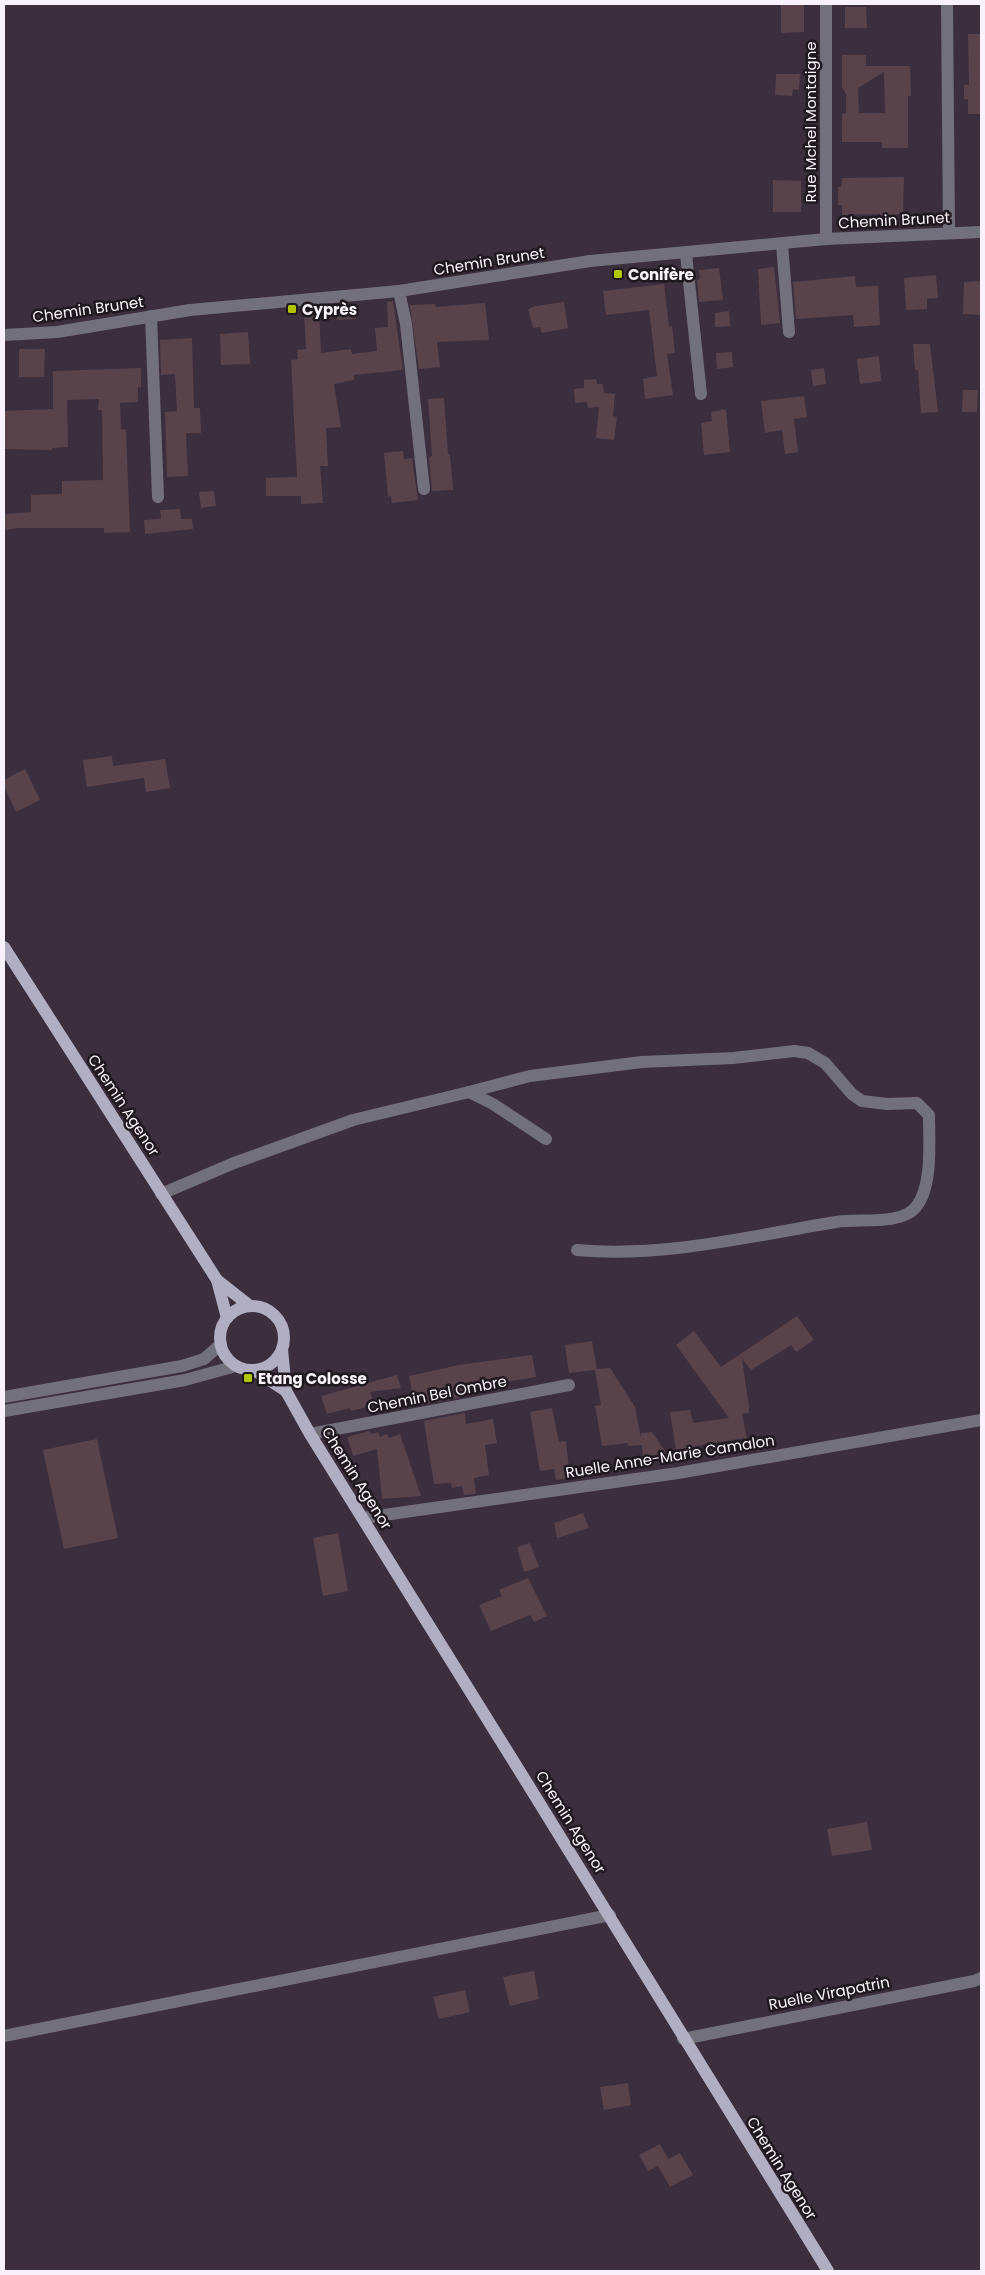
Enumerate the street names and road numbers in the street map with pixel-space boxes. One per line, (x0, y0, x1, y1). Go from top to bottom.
street label: Rue Mchel Montaigne (800, 41, 821, 203)
street label: Chemin Brunet (838, 207, 950, 233)
street label: Chemin Brunet (432, 242, 546, 280)
street label: Chemin Brunet (31, 291, 145, 327)
street label: Chemin Agenor (83, 1050, 165, 1160)
street label: Chemin Bel Ombre (365, 1370, 509, 1418)
street label: Chemin Agenor (317, 1423, 397, 1534)
street label: Ruelle Anne-Marie Camalon (564, 1429, 776, 1483)
street label: Chemin Agenor (531, 1767, 611, 1878)
street label: Ruelle Virapatrin (767, 1971, 891, 2015)
street label: Chemin Agenor (742, 2113, 822, 2224)

